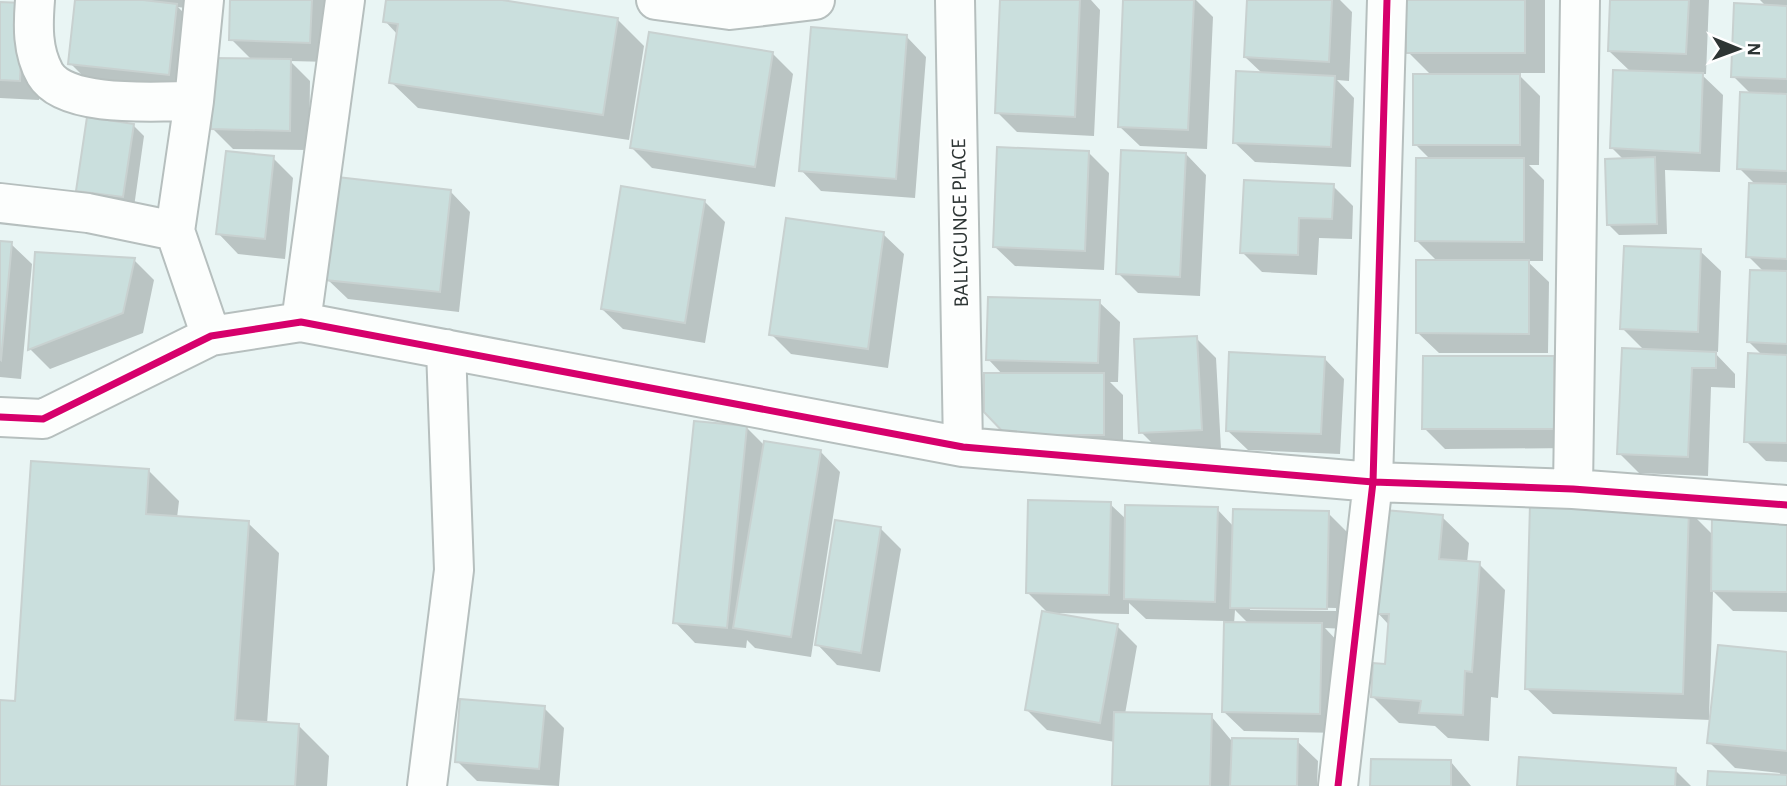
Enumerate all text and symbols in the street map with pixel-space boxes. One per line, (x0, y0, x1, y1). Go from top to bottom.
north arrow (1703, 14, 1773, 84)
text: N (1744, 42, 1763, 56)
street label: BALLYGUNGE PLACE (948, 139, 972, 307)

